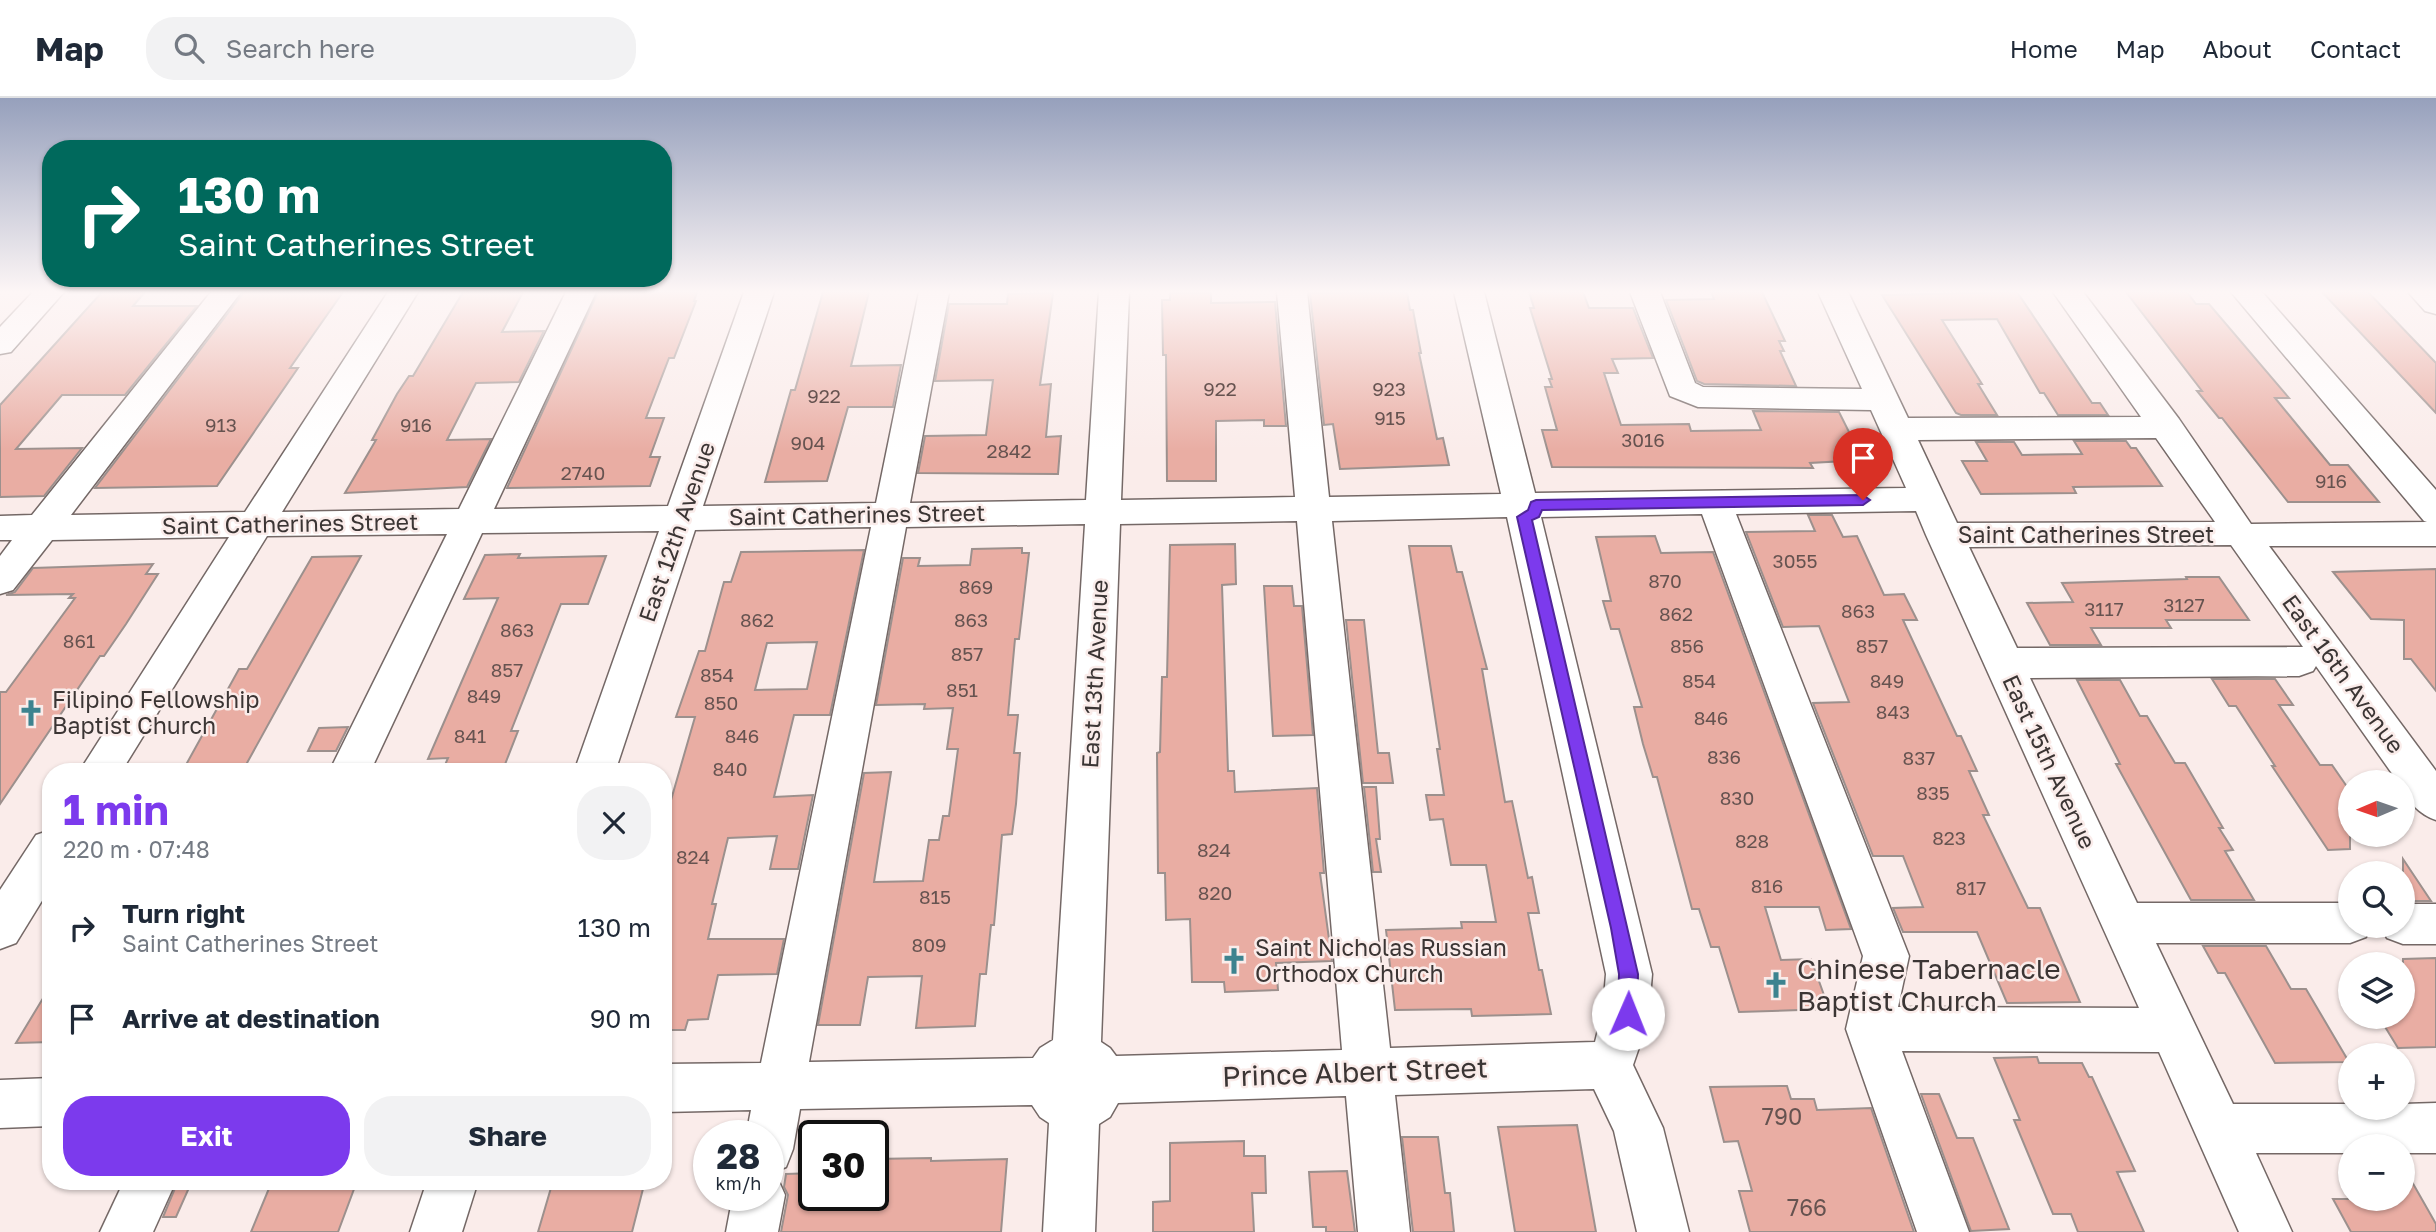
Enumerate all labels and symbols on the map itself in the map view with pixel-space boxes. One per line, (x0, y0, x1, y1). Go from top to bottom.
house number: 922 (1203, 377, 1237, 400)
house number: 923 (1372, 377, 1406, 400)
house number: 922 (807, 384, 841, 407)
house number: 915 (1374, 406, 1406, 429)
house number: 913 (205, 413, 237, 436)
house number: 916 (400, 413, 432, 436)
house number: 3016 (1621, 428, 1665, 451)
pin (1833, 428, 1893, 500)
house number: 904 (791, 431, 825, 454)
street label: East 12th Avenue (632, 438, 720, 625)
house number: 2842 (986, 439, 1032, 462)
house number: 2740 (561, 461, 605, 484)
house number: 916 (2315, 469, 2347, 492)
street label: Saint Catherines Street (729, 498, 985, 530)
street label: Saint Catherines Street (162, 507, 418, 539)
street label: Saint Catherines Street (1958, 520, 2214, 548)
house number: 3055 (1773, 549, 1817, 572)
house number: 870 (1648, 569, 1682, 592)
house number: 869 (959, 575, 993, 598)
street label: East 13th Avenue (1075, 579, 1113, 769)
street label: East 16th Avenue (2277, 589, 2411, 758)
house number: 3127 (2163, 593, 2205, 616)
house number: 3117 (2084, 597, 2124, 620)
house number: 863 (1841, 599, 1875, 622)
house number: 862 (1659, 602, 1693, 625)
house number: 862 (740, 608, 774, 631)
house number: 863 (954, 608, 988, 631)
house number: 863 (500, 618, 534, 641)
house number: 861 (63, 629, 95, 652)
house number: 856 (1670, 634, 1704, 657)
house number: 857 (1856, 634, 1888, 657)
house number: 857 (951, 642, 983, 665)
house number: 857 (491, 658, 523, 681)
house number: 854 (700, 663, 734, 686)
house number: 854 (1682, 669, 1716, 692)
house number: 849 (1870, 669, 1904, 692)
street label: East 15th Avenue (1997, 670, 2102, 853)
house number: 851 (946, 678, 978, 701)
house number: 849 (467, 684, 501, 707)
place label: Filipino Fellowship Baptist Church (52, 685, 260, 739)
house number: 850 (704, 691, 738, 714)
church icon: Filipino Fellowship Baptist Church (16, 698, 46, 728)
house number: 843 (1876, 700, 1910, 723)
house number: 846 (1694, 706, 1728, 729)
house number: 841 (454, 724, 486, 747)
house number: 846 (725, 724, 759, 747)
house number: 836 (1707, 745, 1741, 768)
house number: 837 (1903, 746, 1935, 769)
house number: 840 (713, 757, 747, 780)
north arrow (2338, 770, 2415, 847)
house number: 835 (1916, 781, 1950, 804)
house number: 830 (1720, 786, 1754, 809)
house number: 823 (1932, 826, 1966, 849)
house number: 828 (1735, 829, 1769, 852)
house number: 824 (1197, 838, 1231, 861)
house number: 824 (676, 845, 710, 868)
house number: 816 (1751, 874, 1783, 897)
house number: 817 (1956, 876, 1986, 899)
house number: 820 (1198, 881, 1232, 904)
house number: 815 (919, 885, 951, 908)
house number: 809 (912, 933, 946, 956)
place label: Saint Nicholas Russian Orthodox Church (1255, 933, 1507, 987)
church icon: Saint Nicholas Russian Orthodox Church (1219, 946, 1249, 976)
place label: Chinese Tabernacle Baptist Church (1797, 952, 2061, 1017)
church icon: Chinese Tabernacle Baptist Church (1761, 970, 1791, 1000)
position arrow (1591, 977, 1665, 1051)
street label: Prince Albert Street (1222, 1050, 1488, 1093)
house number: 790 (1762, 1102, 1802, 1130)
speed limit sign: 30 (798, 1120, 889, 1211)
house number: 766 (1787, 1193, 1827, 1221)

